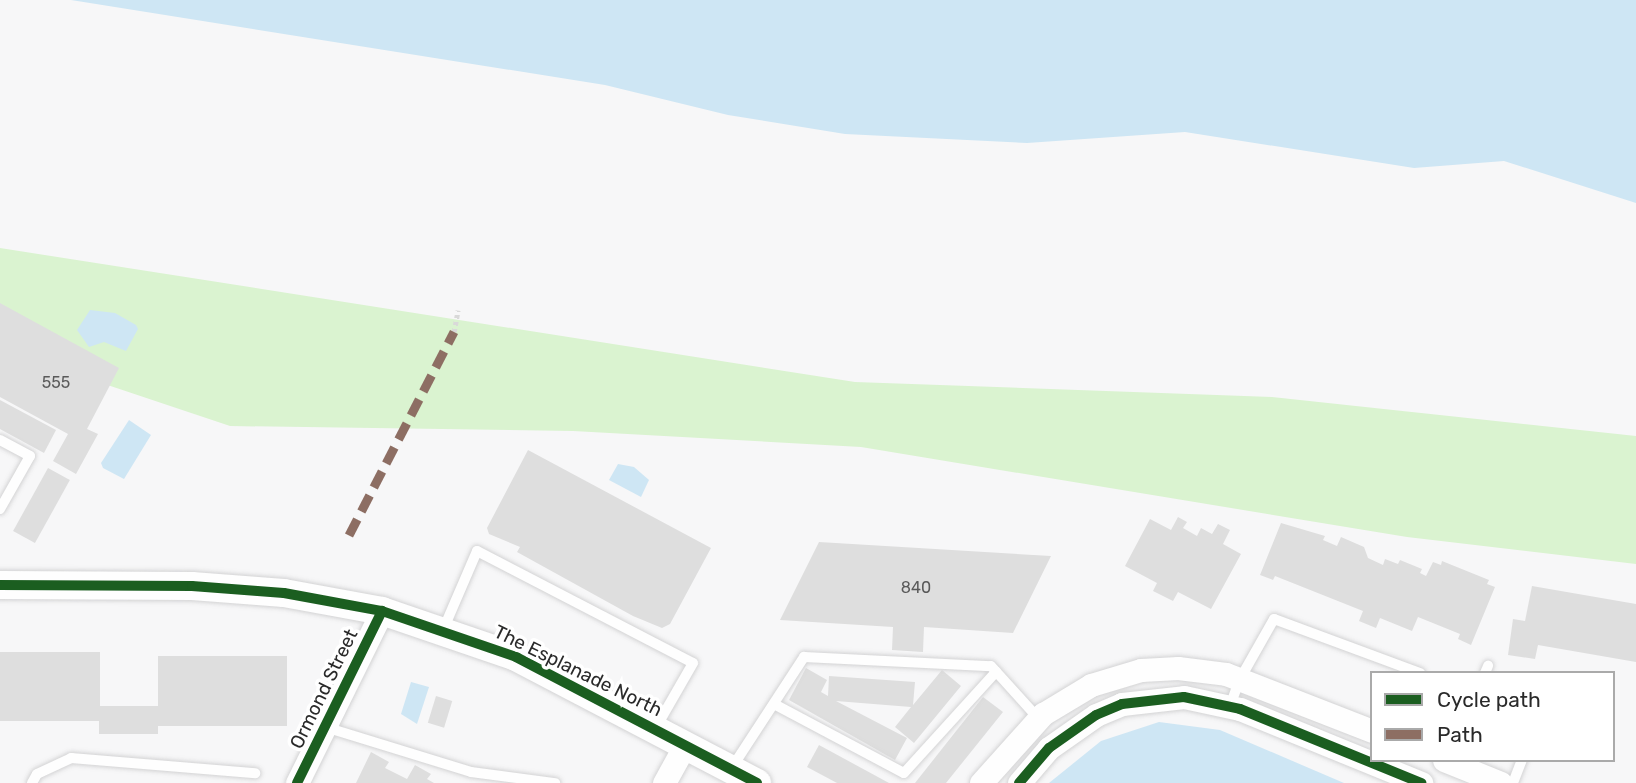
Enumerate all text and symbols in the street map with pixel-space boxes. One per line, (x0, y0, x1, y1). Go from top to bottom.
house number: 555 (42, 373, 70, 393)
house number: 840 (901, 578, 931, 598)
street label: The Esplanade North (490, 620, 666, 722)
street label: Ormond Street (285, 625, 363, 753)
legend (1370, 671, 1615, 762)
text: Cycle path (1437, 687, 1541, 712)
text: Path (1437, 722, 1483, 747)

